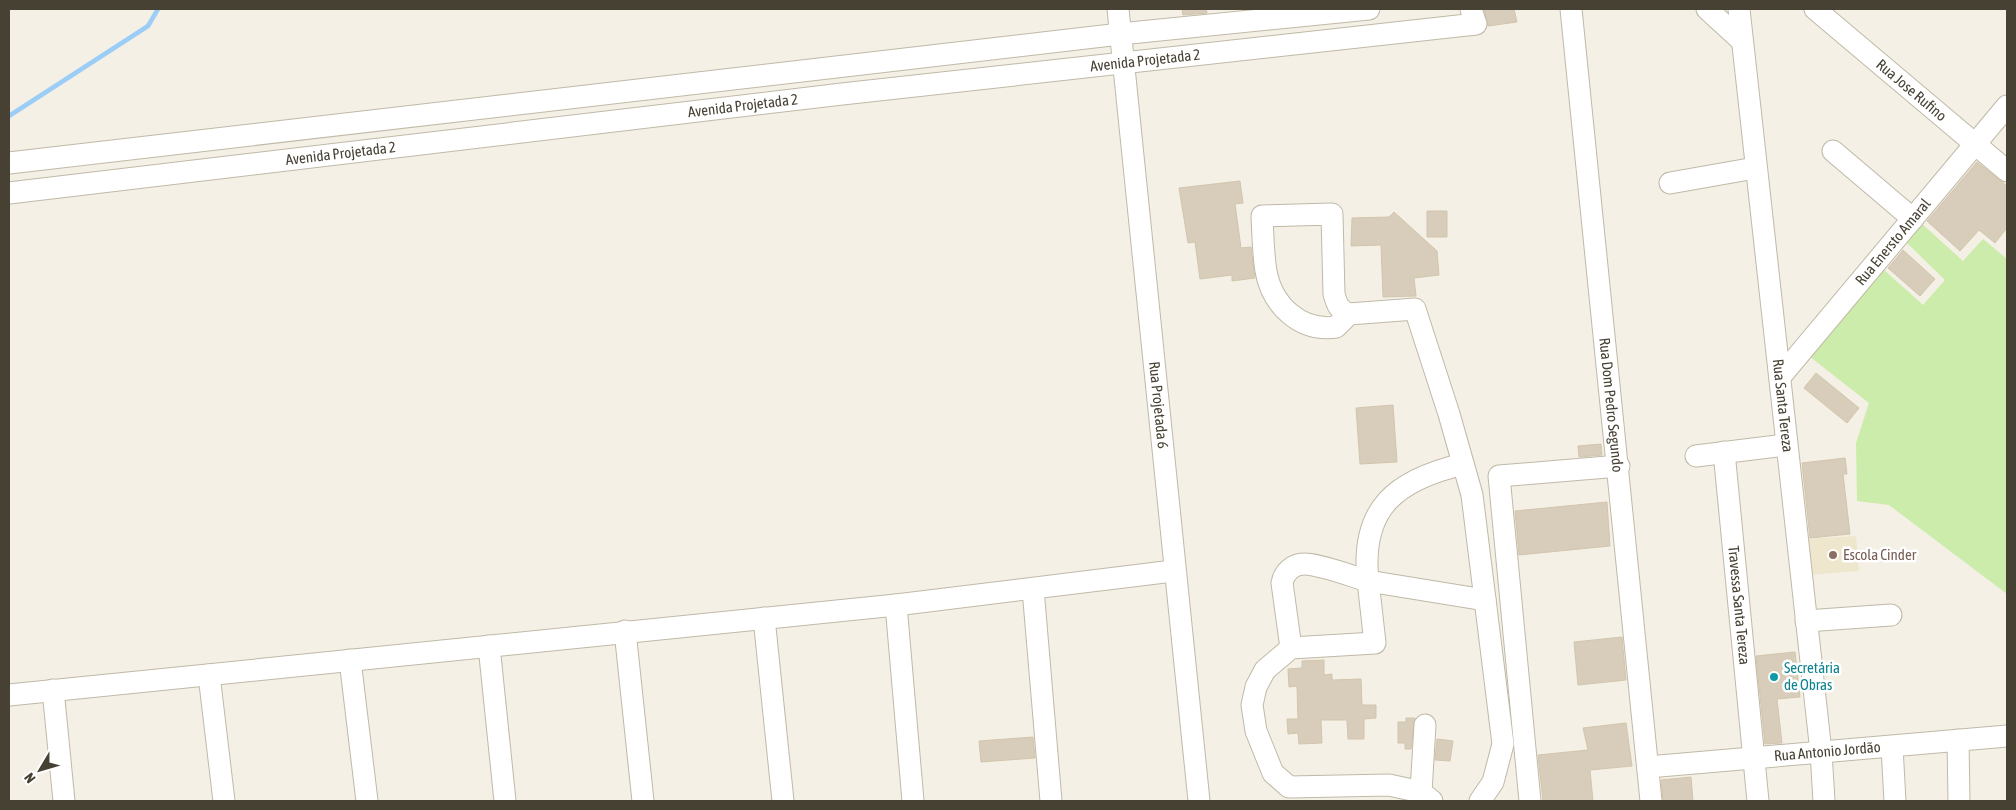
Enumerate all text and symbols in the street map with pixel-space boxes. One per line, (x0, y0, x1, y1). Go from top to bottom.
street label: Avenida Projetada 2 (1089, 45, 1201, 75)
street label: Rua Jose Rufino (1873, 55, 1950, 124)
street label: Avenida Projetada 2 (687, 90, 799, 120)
street label: Avenida Projetada 2 (285, 138, 397, 168)
street label: Rua Enersto Amaral (1852, 195, 1934, 288)
street label: Rua Dom Pedro Segundo (1596, 337, 1627, 473)
street label: Rua Santa Tereza (1770, 358, 1797, 453)
street label: Rua Projetada 6 (1146, 361, 1172, 449)
street label: Travessa Santa Tereza (1725, 545, 1754, 665)
place label: Escola Cinder (1843, 546, 1917, 563)
marker: Escola Cinder (1827, 549, 1839, 561)
place label: Secretária de Obras (1784, 659, 1840, 693)
marker: Secretária de Obras (1768, 671, 1780, 683)
street label: Rua Antonio Jordão (1773, 738, 1881, 764)
north arrow (15, 745, 65, 795)
text: N (21, 770, 39, 786)

